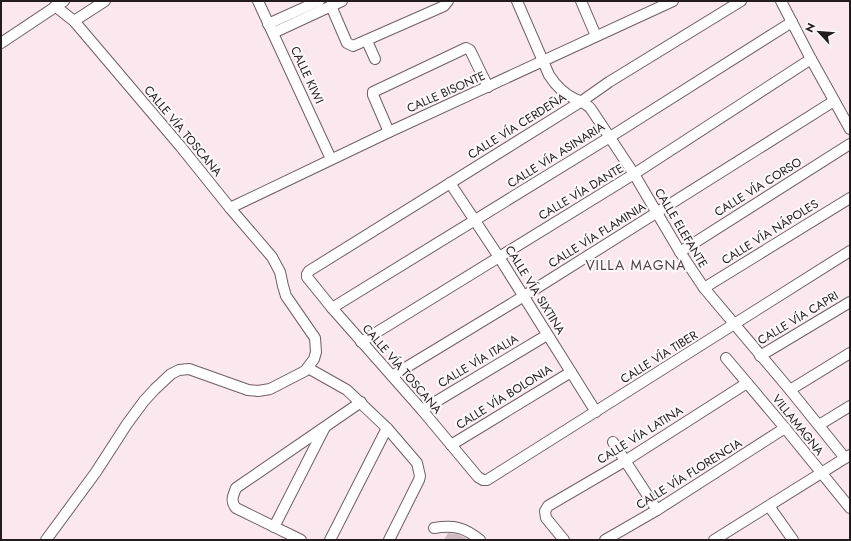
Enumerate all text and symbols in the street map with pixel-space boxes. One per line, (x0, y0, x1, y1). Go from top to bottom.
north arrow (799, 12, 839, 52)
text: N (801, 20, 819, 35)
street label: CALLE KIWI (286, 43, 328, 107)
street label: CALLE BISONTE (404, 67, 488, 117)
street label: CALLE VÍA TOSCANA (140, 82, 226, 180)
street label: CALLE VÍA CERDEÑA (464, 88, 570, 164)
street label: CALLE VÍA ASINARIA (504, 118, 608, 192)
street label: CALLE VÍA CORSO (711, 153, 805, 221)
street label: CALLE VÍA DANTE (535, 159, 627, 225)
street label: CALLE ELEFANTE (650, 185, 712, 271)
street label: CALLE VÍA NÁPOLES (718, 195, 822, 269)
street label: CALLE VÍA FLAMINIA (545, 198, 649, 272)
street label: CALLE VÍA SIXTINA (500, 242, 570, 338)
district label: VILLA MAGNA (585, 255, 687, 275)
street label: CALLE VÍA CAPRI (754, 287, 842, 349)
street label: CALLE VÍA TOSCANA (358, 320, 446, 418)
street label: CALLE VÍA TIBER (617, 326, 701, 388)
street label: CALLE VÍA ITALIA (434, 330, 522, 392)
street label: CALLE VÍA BOLONIA (453, 360, 556, 434)
street label: VILLAMAGNA (768, 391, 828, 459)
street label: CALLE VÍA LATINA (594, 401, 686, 469)
street label: CALLE VÍA FLORENCIA (633, 434, 745, 514)

